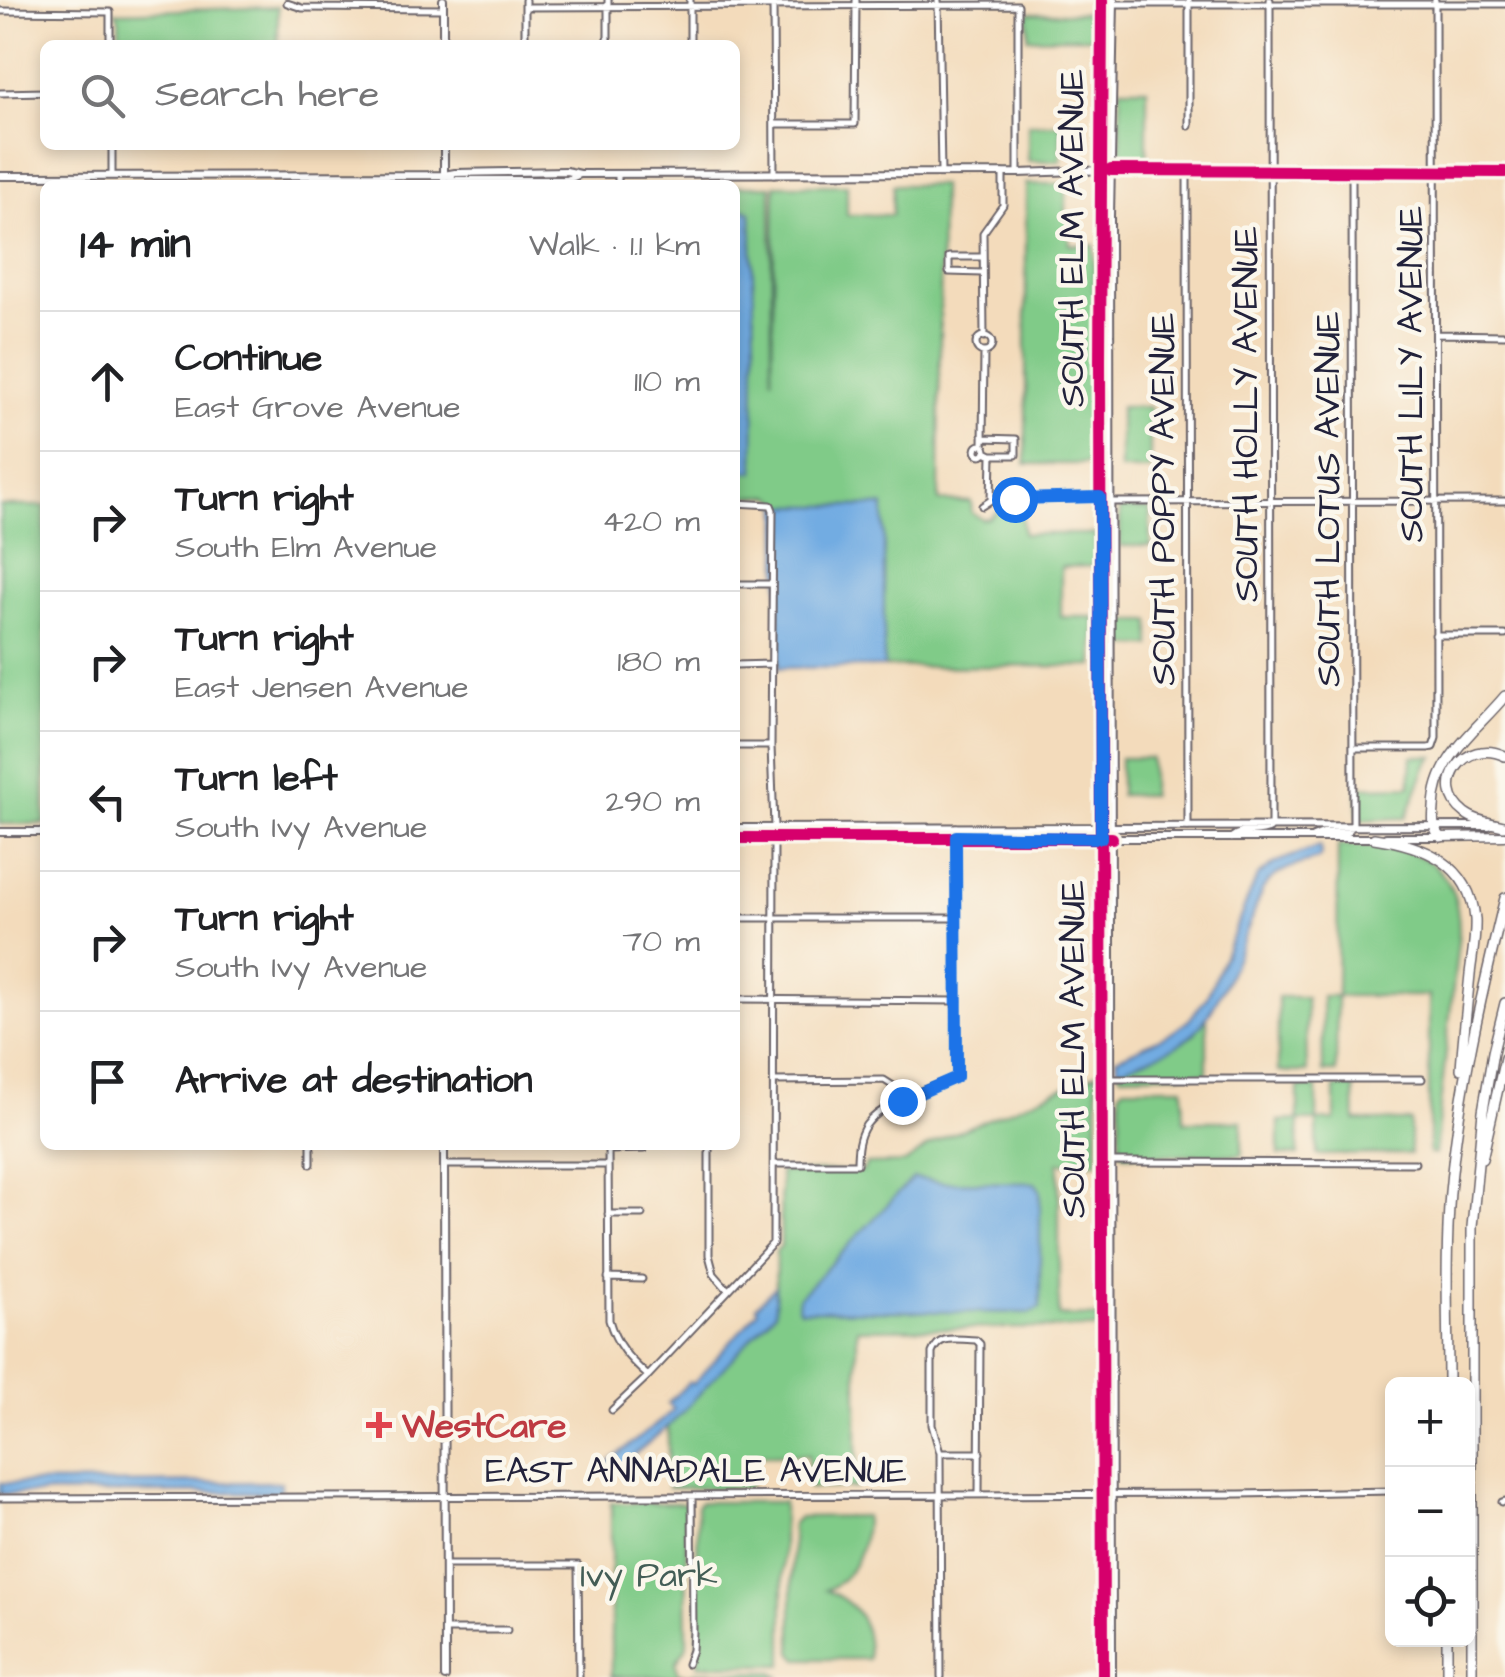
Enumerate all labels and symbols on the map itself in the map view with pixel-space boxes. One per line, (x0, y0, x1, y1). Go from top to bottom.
street label: SOUTH ELM AVENUE (1048, 69, 1097, 407)
street label: SOUTH LILY AVENUE (1387, 205, 1436, 542)
street label: SOUTH HOLLY AVENUE (1222, 226, 1271, 602)
street label: SOUTH LOTUS AVENUE (1304, 311, 1353, 687)
street label: SOUTH POPPY AVENUE (1139, 312, 1188, 686)
route start (992, 477, 1038, 523)
street label: SOUTH ELM AVENUE (1049, 880, 1098, 1218)
route end (880, 1079, 926, 1125)
place label: WestCare (401, 1402, 566, 1451)
marker: WestCare (366, 1412, 392, 1438)
street label: EAST ANNADALE AVENUE (485, 1447, 907, 1496)
park label: Ivy Park (580, 1551, 718, 1601)

